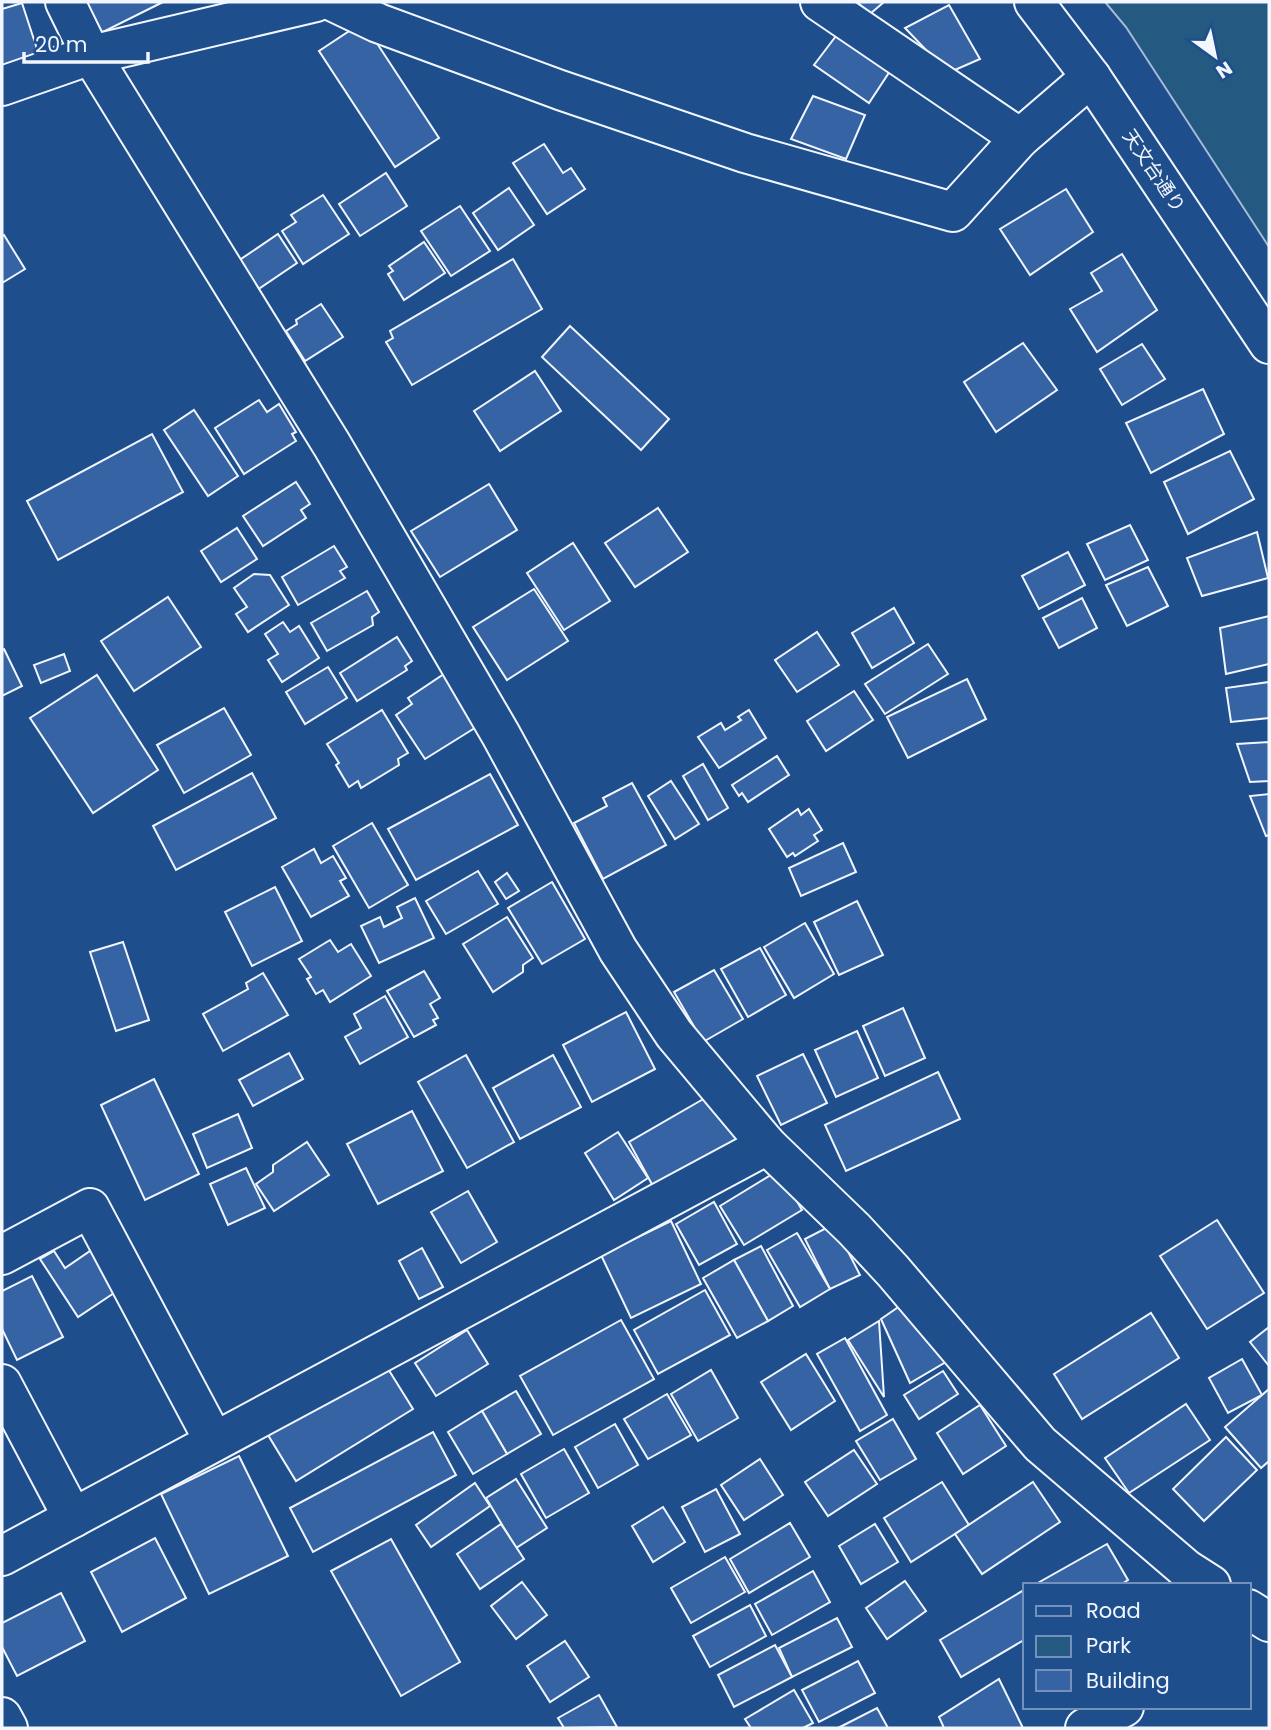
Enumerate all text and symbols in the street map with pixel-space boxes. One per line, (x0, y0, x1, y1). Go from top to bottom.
scale bar (24, 21, 149, 65)
north arrow (1180, 21, 1250, 91)
text: 20 m (35, 30, 88, 59)
text: N (1211, 55, 1237, 85)
street label: 天文台通り (1116, 124, 1192, 218)
legend (1023, 1583, 1250, 1709)
text: Road (1086, 1596, 1141, 1625)
text: Park (1086, 1631, 1131, 1660)
text: Building (1086, 1666, 1170, 1695)

